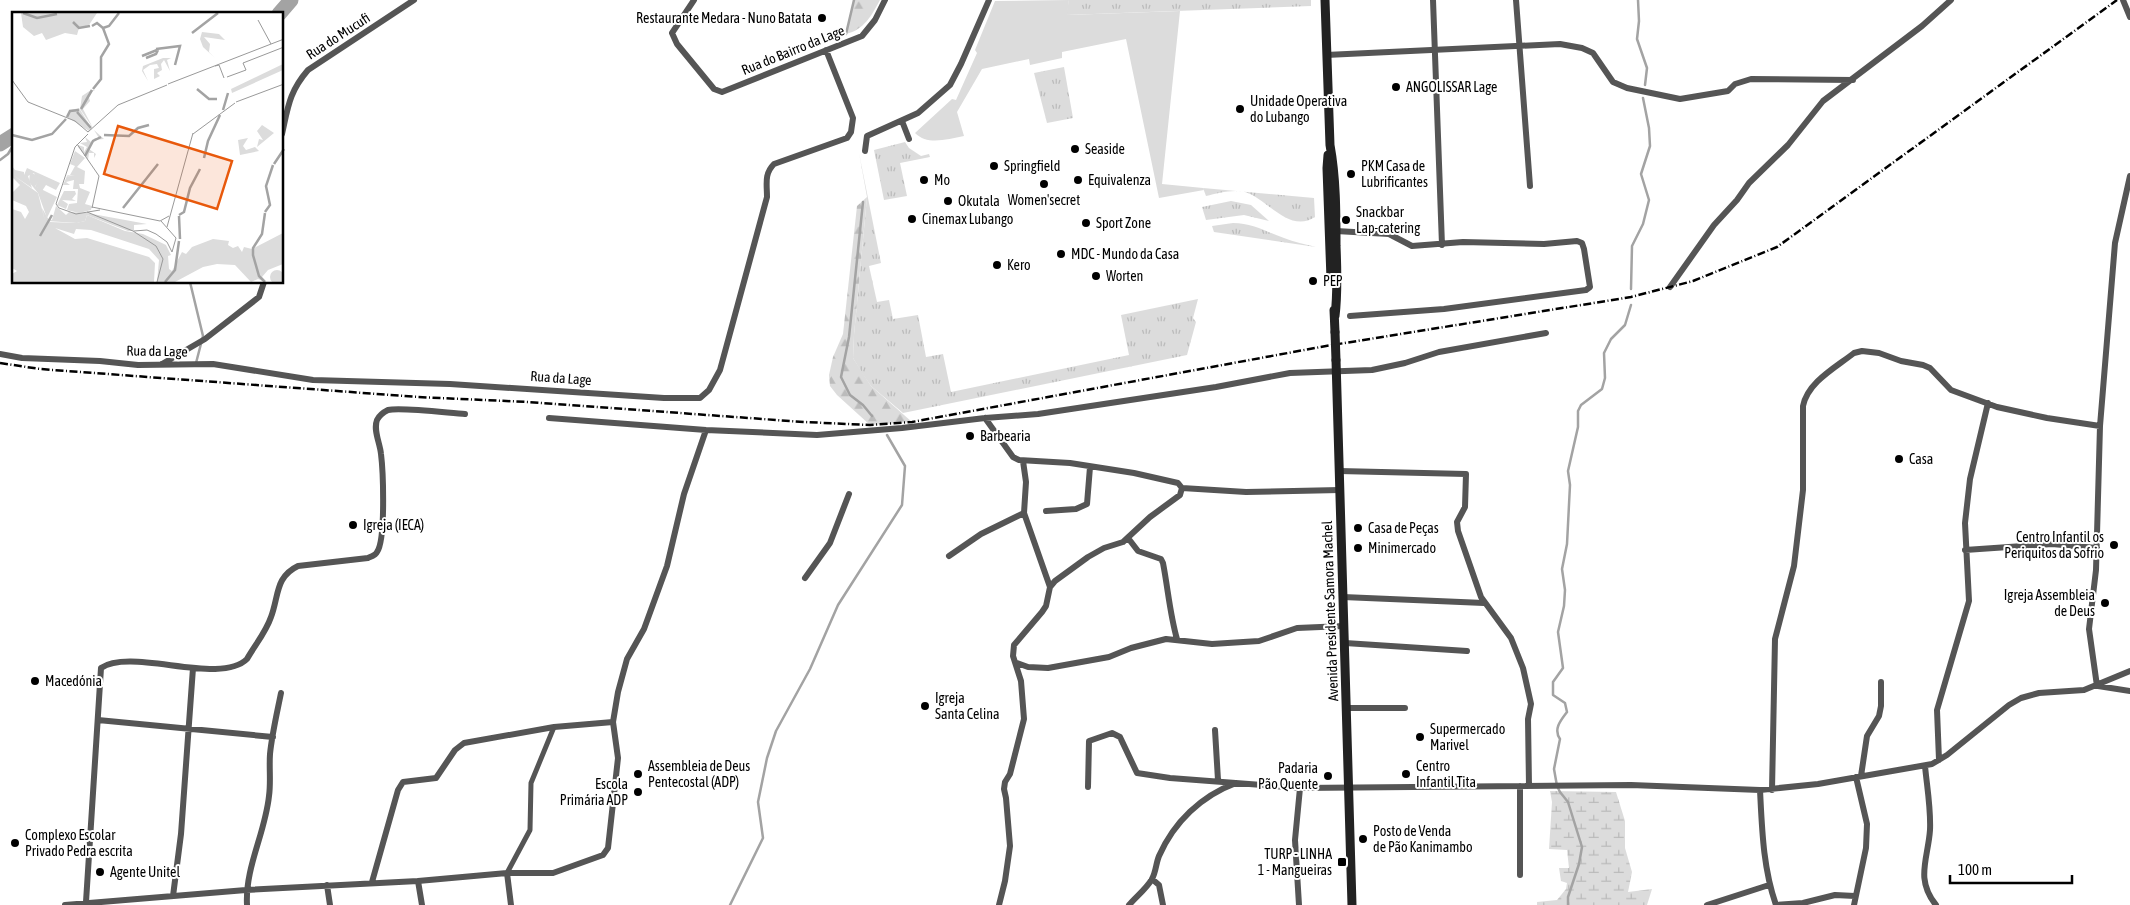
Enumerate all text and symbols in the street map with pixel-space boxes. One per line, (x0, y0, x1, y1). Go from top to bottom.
street label: Rua do Mucufi (303, 10, 373, 62)
place label: Restaurante Medara - Nuno Batata (636, 10, 812, 26)
inset map (12, 12, 284, 284)
marker: Restaurante Medara - Nuno Batata (816, 12, 828, 24)
street label: Rua do Bairro da Lage (739, 22, 847, 78)
place label: ANGOLISSAR Lage (1406, 79, 1497, 95)
marker: ANGOLISSAR Lage (1390, 81, 1402, 93)
place label: Unidade Operativa do Lubango (1250, 93, 1347, 125)
marker: Unidade Operativa do Lubango (1234, 103, 1246, 115)
place label: Seaside (1085, 141, 1125, 157)
marker: Seaside (1069, 143, 1081, 155)
place label: Springfield (1004, 158, 1060, 174)
place label: PKM Casa de Lubrificantes (1361, 158, 1428, 190)
marker: Springfield (988, 160, 1000, 172)
marker: PKM Casa de Lubrificantes (1345, 168, 1357, 180)
place label: Mo (934, 172, 950, 188)
place label: Equivalenza (1088, 172, 1151, 188)
marker: Mo (918, 174, 930, 186)
marker: Equivalenza (1072, 174, 1084, 186)
marker: Women'secret (1038, 178, 1050, 190)
place label: Women'secret (1008, 192, 1080, 208)
place label: Okutala (958, 193, 1000, 209)
marker: Okutala (942, 195, 954, 207)
place label: Snackbar Lap-catering (1356, 204, 1420, 236)
place label: Cinemax Lubango (922, 211, 1013, 227)
marker: Cinemax Lubango (906, 213, 918, 225)
marker: Snackbar Lap-catering (1340, 214, 1352, 226)
place label: Sport Zone (1096, 215, 1151, 231)
marker: Sport Zone (1080, 217, 1092, 229)
place label: MDC - Mundo da Casa (1071, 246, 1179, 262)
marker: MDC - Mundo da Casa (1055, 248, 1067, 260)
place label: Kero (1007, 257, 1031, 273)
marker: Kero (991, 259, 1003, 271)
place label: Worten (1106, 268, 1143, 284)
marker: Worten (1090, 270, 1102, 282)
place label: PEP (1323, 273, 1343, 289)
marker: PEP (1307, 275, 1319, 287)
street label: Rua da Lage (126, 342, 188, 360)
street label: Rua da Lage (530, 368, 592, 388)
place label: Barbearia (980, 428, 1031, 444)
marker: Barbearia (964, 430, 976, 442)
place label: Casa (1909, 451, 1933, 467)
marker: Casa (1893, 453, 1905, 465)
place label: Igreja (IECA) (363, 517, 424, 533)
marker: Igreja (IECA) (347, 519, 359, 531)
street label: Avenida Presidente Samora Machel (1319, 520, 1341, 702)
place label: Casa de Peças (1368, 520, 1439, 536)
marker: Casa de Peças (1352, 522, 1364, 534)
place label: Centro Infantil os Periquitos da Sofrio (2004, 529, 2104, 561)
marker: Centro Infantil os Periquitos da Sofrio (2108, 539, 2120, 551)
place label: Minimercado (1368, 540, 1436, 556)
marker: Minimercado (1352, 542, 1364, 554)
place label: Igreja Assembleia de Deus (2004, 587, 2095, 619)
marker: Igreja Assembleia de Deus (2099, 597, 2111, 609)
place label: Macedónia (45, 673, 102, 689)
marker: Macedónia (29, 675, 41, 687)
place label: Igreja Santa Celina (935, 690, 1000, 722)
marker: Igreja Santa Celina (919, 700, 931, 712)
place label: Supermercado Marivel (1430, 721, 1505, 753)
marker: Supermercado Marivel (1414, 731, 1426, 743)
place label: Assembleia de Deus Pentecostal (ADP) (648, 758, 750, 790)
place label: Centro Infantil Tita (1416, 758, 1476, 790)
place label: Padaria Pão Quente (1258, 760, 1318, 792)
marker: Assembleia de Deus Pentecostal (ADP) (632, 768, 644, 780)
marker: Centro Infantil Tita (1400, 768, 1412, 780)
marker: Padaria Pão Quente (1322, 770, 1334, 782)
place label: Escola Primária ADP (560, 776, 628, 808)
marker: Escola Primária ADP (632, 786, 644, 798)
place label: Posto de Venda de Pão Kanimambo (1373, 823, 1472, 855)
place label: Complexo Escolar Privado Pedra escrita (25, 827, 133, 859)
marker: Posto de Venda de Pão Kanimambo (1357, 833, 1369, 845)
marker: Complexo Escolar Privado Pedra escrita (9, 837, 21, 849)
place label: TURP - LINHA 1 - Mangueiras (1258, 846, 1332, 878)
scale bar (1950, 852, 2072, 884)
marker: TURP - LINHA 1 - Mangueiras (1336, 856, 1348, 868)
text: 100 m (1958, 861, 1992, 878)
place label: Agente Unitel (110, 864, 180, 880)
marker: Agente Unitel (94, 866, 106, 878)

